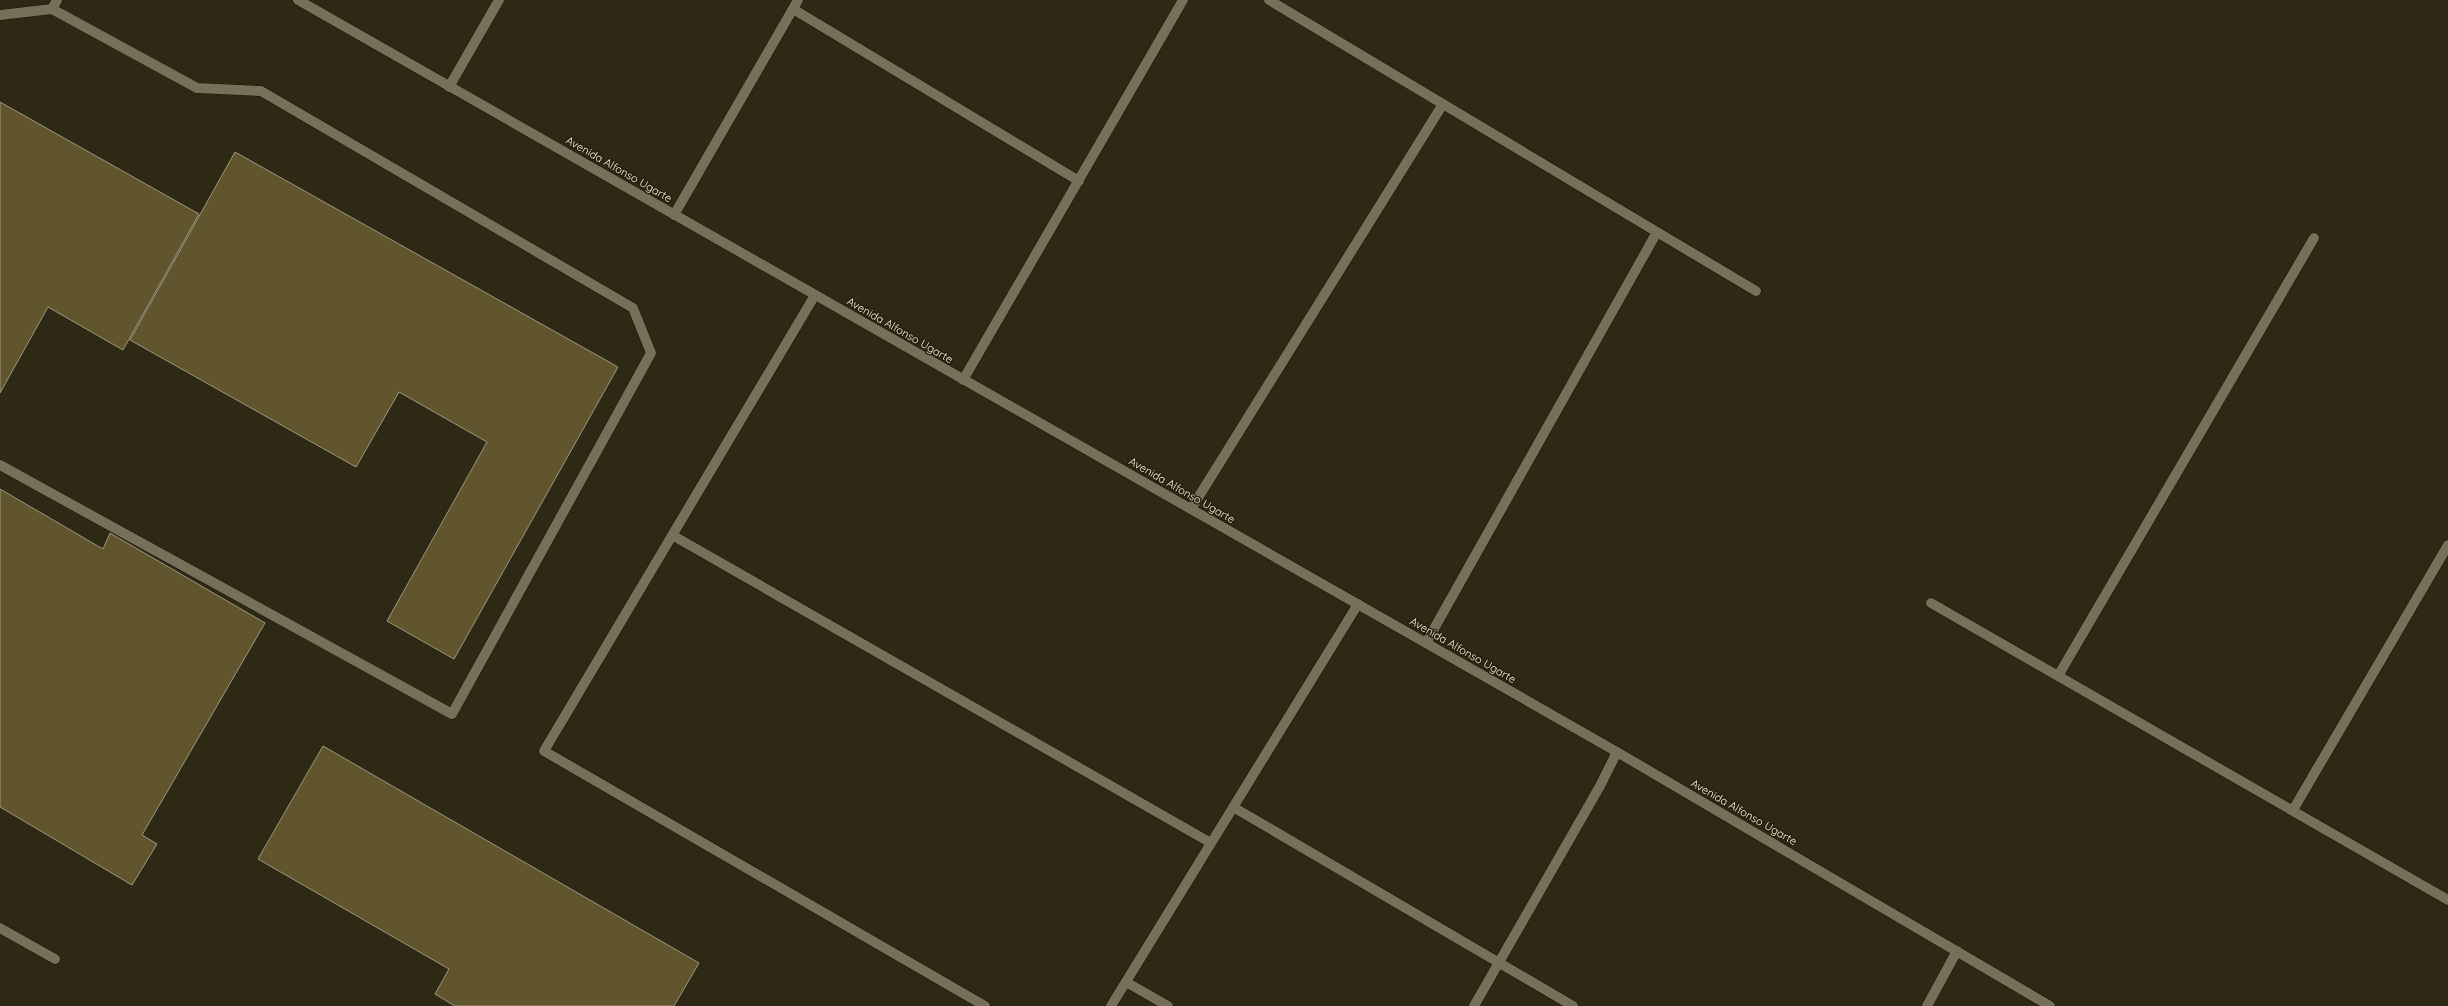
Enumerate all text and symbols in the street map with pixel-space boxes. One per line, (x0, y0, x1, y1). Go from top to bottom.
street label: Avenida Alfonso Ugarte (563, 133, 675, 205)
street label: Avenida Alfonso Ugarte (844, 294, 956, 366)
street label: Avenida Alfonso Ugarte (1126, 454, 1238, 526)
street label: Avenida Alfonso Ugarte (1407, 614, 1519, 686)
street label: Avenida Alfonso Ugarte (1688, 776, 1800, 848)

